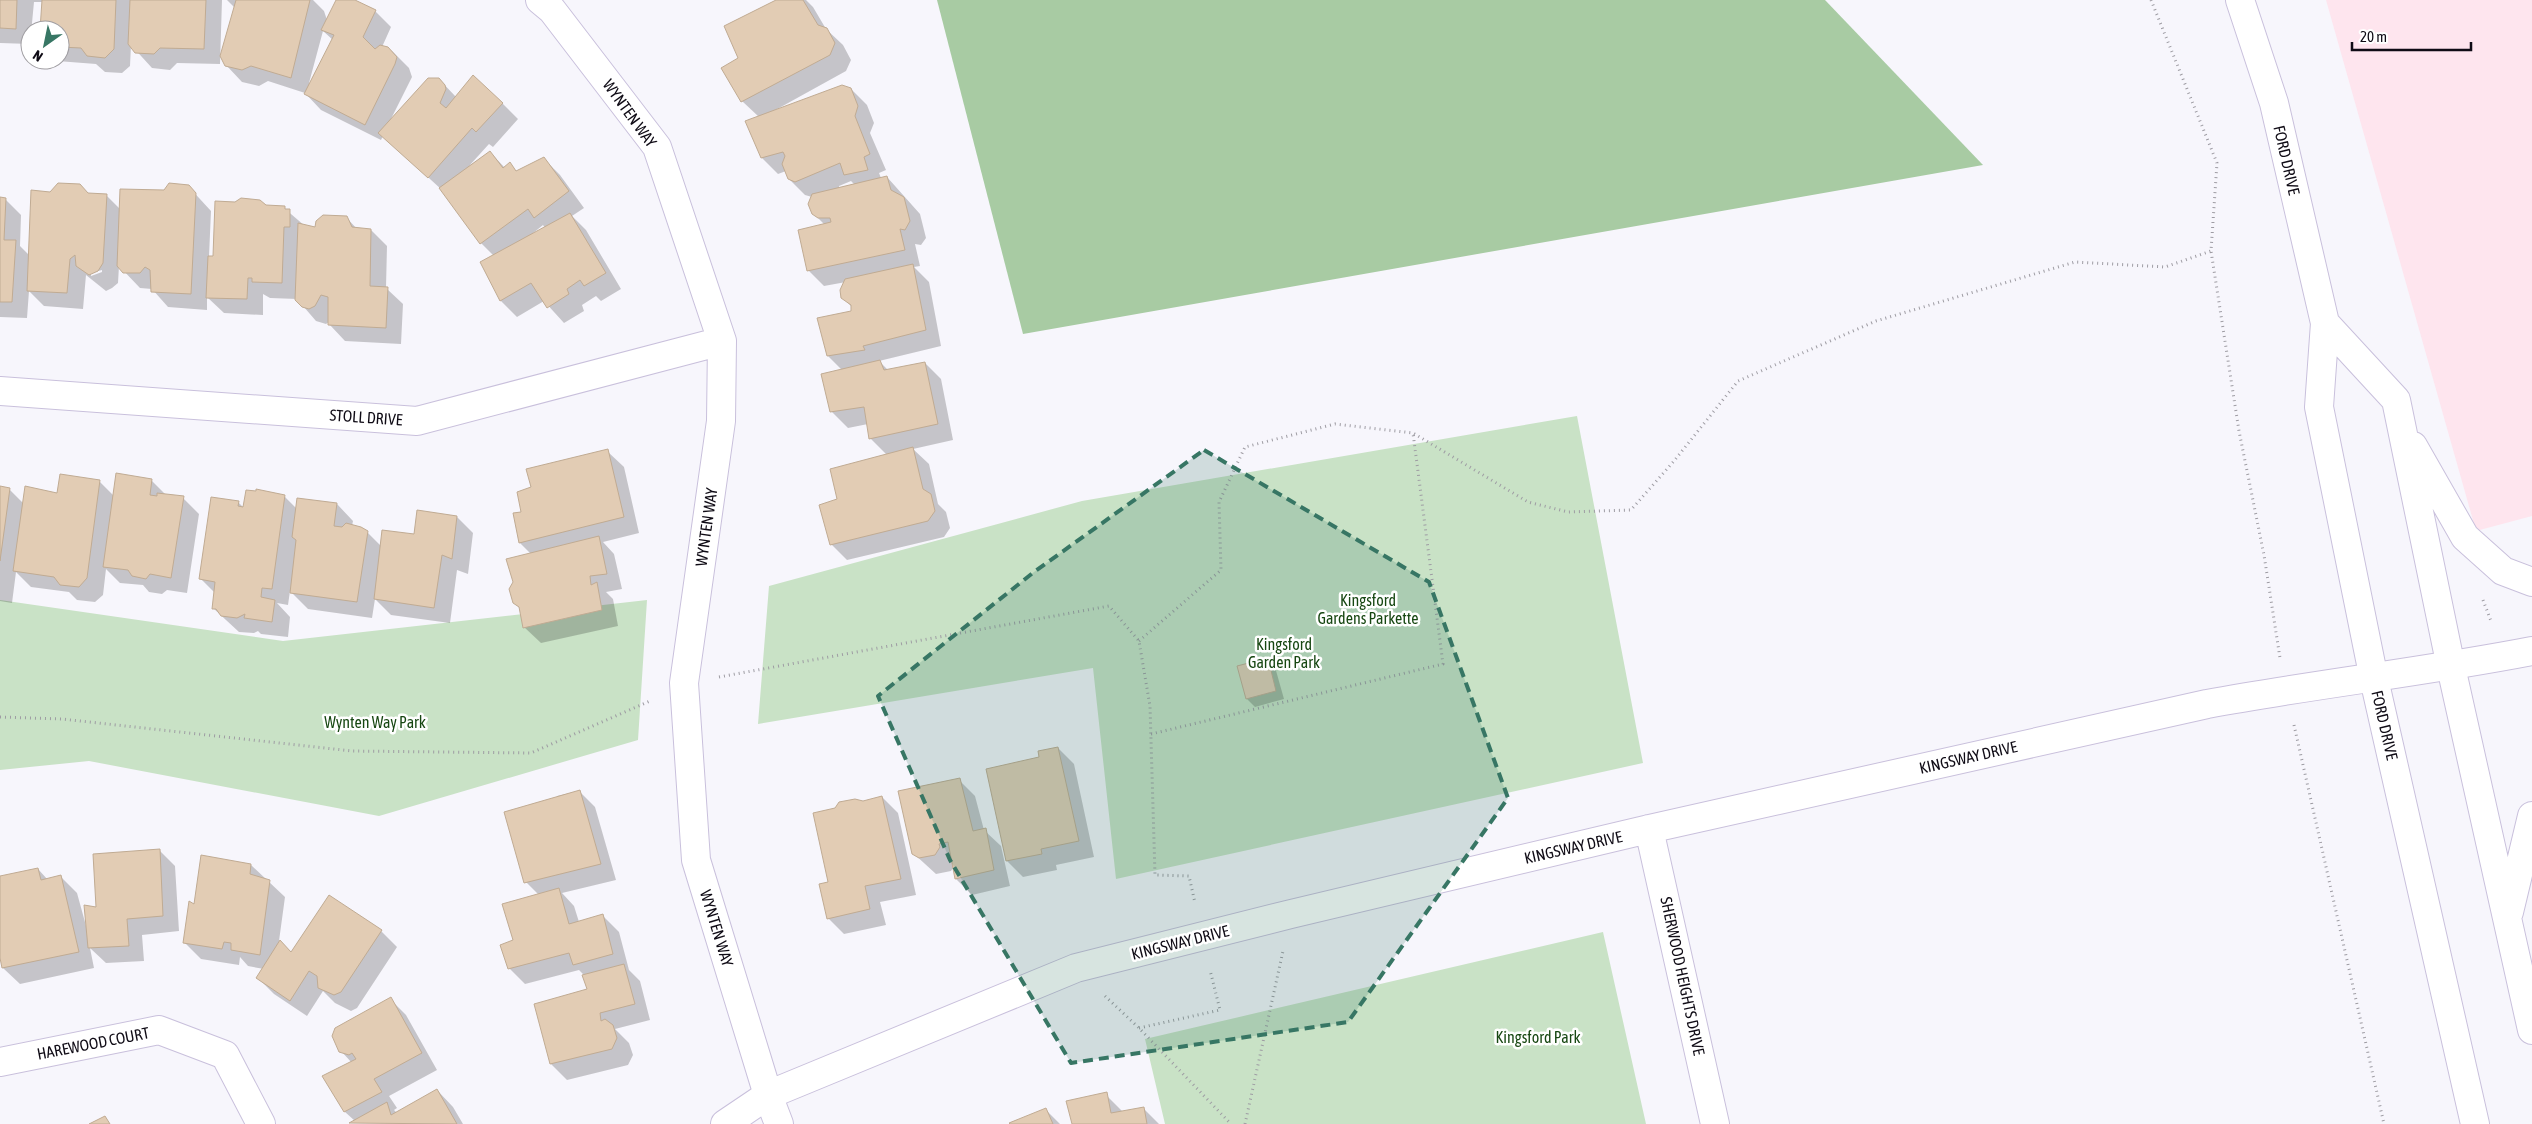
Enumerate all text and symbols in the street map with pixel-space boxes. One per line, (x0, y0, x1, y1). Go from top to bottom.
north arrow (20, 20, 70, 70)
scale bar (2352, 20, 2471, 52)
text: 20 m (2360, 28, 2387, 45)
text: N (30, 47, 46, 65)
street label: WYNTEN WAY (599, 76, 661, 151)
street label: FORD DRIVE (2270, 124, 2304, 197)
street label: STOLL DRIVE (329, 405, 403, 429)
street label: WYNTEN WAY (692, 486, 721, 567)
park label: Kingsford Gardens Parkette (1317, 591, 1419, 627)
park label: Kingsford Garden Park (1248, 635, 1320, 671)
street label: FORD DRIVE (2368, 689, 2402, 762)
park label: Wynten Way Park (324, 713, 426, 732)
street label: KINGSWAY DRIVE (1917, 737, 2019, 777)
street label: KINGSWAY DRIVE (1522, 827, 1624, 867)
street label: WYNTEN WAY (697, 888, 737, 969)
street label: SHERWOOD HEIGHTS DRIVE (1657, 895, 1709, 1057)
street label: KINGSWAY DRIVE (1129, 921, 1231, 963)
street label: HAREWOOD COURT (35, 1023, 151, 1063)
park label: Kingsford Park (1496, 1028, 1580, 1047)

